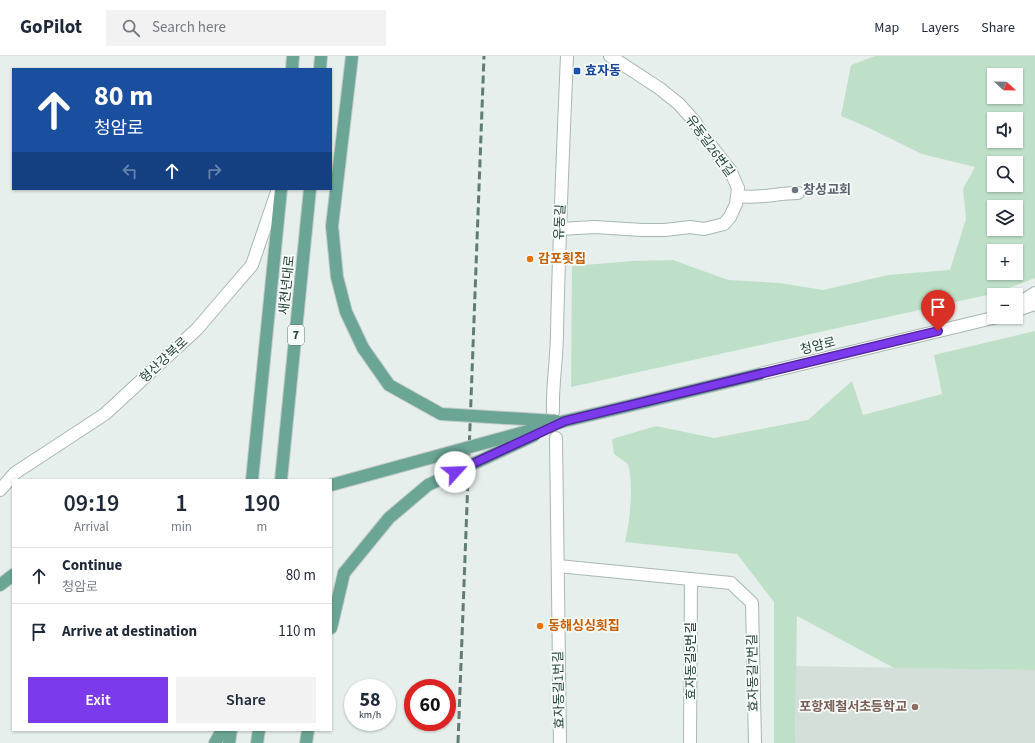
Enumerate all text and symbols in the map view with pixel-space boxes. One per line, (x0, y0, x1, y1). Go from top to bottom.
search box (106, 10, 386, 46)
text: GoPilot (20, 14, 82, 41)
icon: search (120, 17, 142, 39)
text: Search here (152, 17, 226, 38)
text: Map (874, 18, 899, 38)
text: Layers (921, 18, 959, 38)
text: Share (981, 18, 1015, 38)
place label: 효자동 (585, 62, 621, 80)
marker: 효자동 (572, 66, 582, 76)
north arrow (987, 68, 1023, 104)
map controls (987, 68, 1023, 324)
text: 80 m (94, 76, 153, 116)
icon: ahead (28, 84, 80, 136)
street label: 유동길26번길 (681, 111, 739, 181)
button: sound (987, 112, 1023, 148)
text: 청암로 (94, 116, 144, 141)
button: search (987, 156, 1023, 192)
icon: left (119, 160, 141, 182)
icon: ahead (161, 160, 183, 182)
icon: right (203, 160, 225, 182)
place label: 창성교회 (803, 181, 851, 199)
marker: 창성교회 (790, 185, 800, 195)
button: layers (987, 200, 1023, 236)
street label: 유동길 (550, 204, 570, 240)
button: + (987, 244, 1023, 280)
place label: 감포횟집 (538, 250, 586, 268)
street label: 새천년대로 (275, 254, 299, 316)
marker: 감포횟집 (525, 254, 535, 264)
button: − (987, 288, 1023, 324)
pin (921, 290, 955, 331)
icon: arrive (927, 296, 949, 318)
road number: 7 (288, 325, 304, 345)
street label: 형산강북로 (136, 333, 192, 387)
street label: 청암로 (798, 333, 838, 359)
position arrow (434, 451, 476, 493)
text: 09:19 (64, 486, 119, 521)
text: 1 (175, 486, 188, 521)
text: 190 (244, 486, 280, 521)
text: Arrival (74, 518, 109, 536)
text: min (171, 518, 192, 536)
text: m (257, 518, 267, 536)
text: Continue (62, 555, 122, 576)
icon: ahead (28, 565, 50, 587)
text: 80 m (286, 565, 316, 586)
text: 청암로 (62, 578, 98, 596)
place label: 동해싱싱횟집 (548, 617, 620, 635)
icon: arrive (28, 621, 50, 643)
text: Arrive at destination (62, 621, 197, 642)
text: 110 m (278, 621, 316, 642)
marker: 동해싱싱횟집 (535, 621, 545, 631)
street label: 효자동길5번길 (682, 622, 700, 700)
street label: 효자동길7번길 (743, 634, 763, 712)
street label: 효자동길1번길 (549, 651, 569, 729)
button: Exit (28, 677, 168, 723)
button: Share (176, 677, 316, 723)
speed limit sign: 60 (404, 679, 456, 731)
text: 58 (359, 686, 381, 714)
place label: 포항제철서초등학교 (799, 698, 907, 716)
marker: 포항제철서초등학교 (910, 702, 920, 712)
text: km/h (359, 708, 381, 722)

